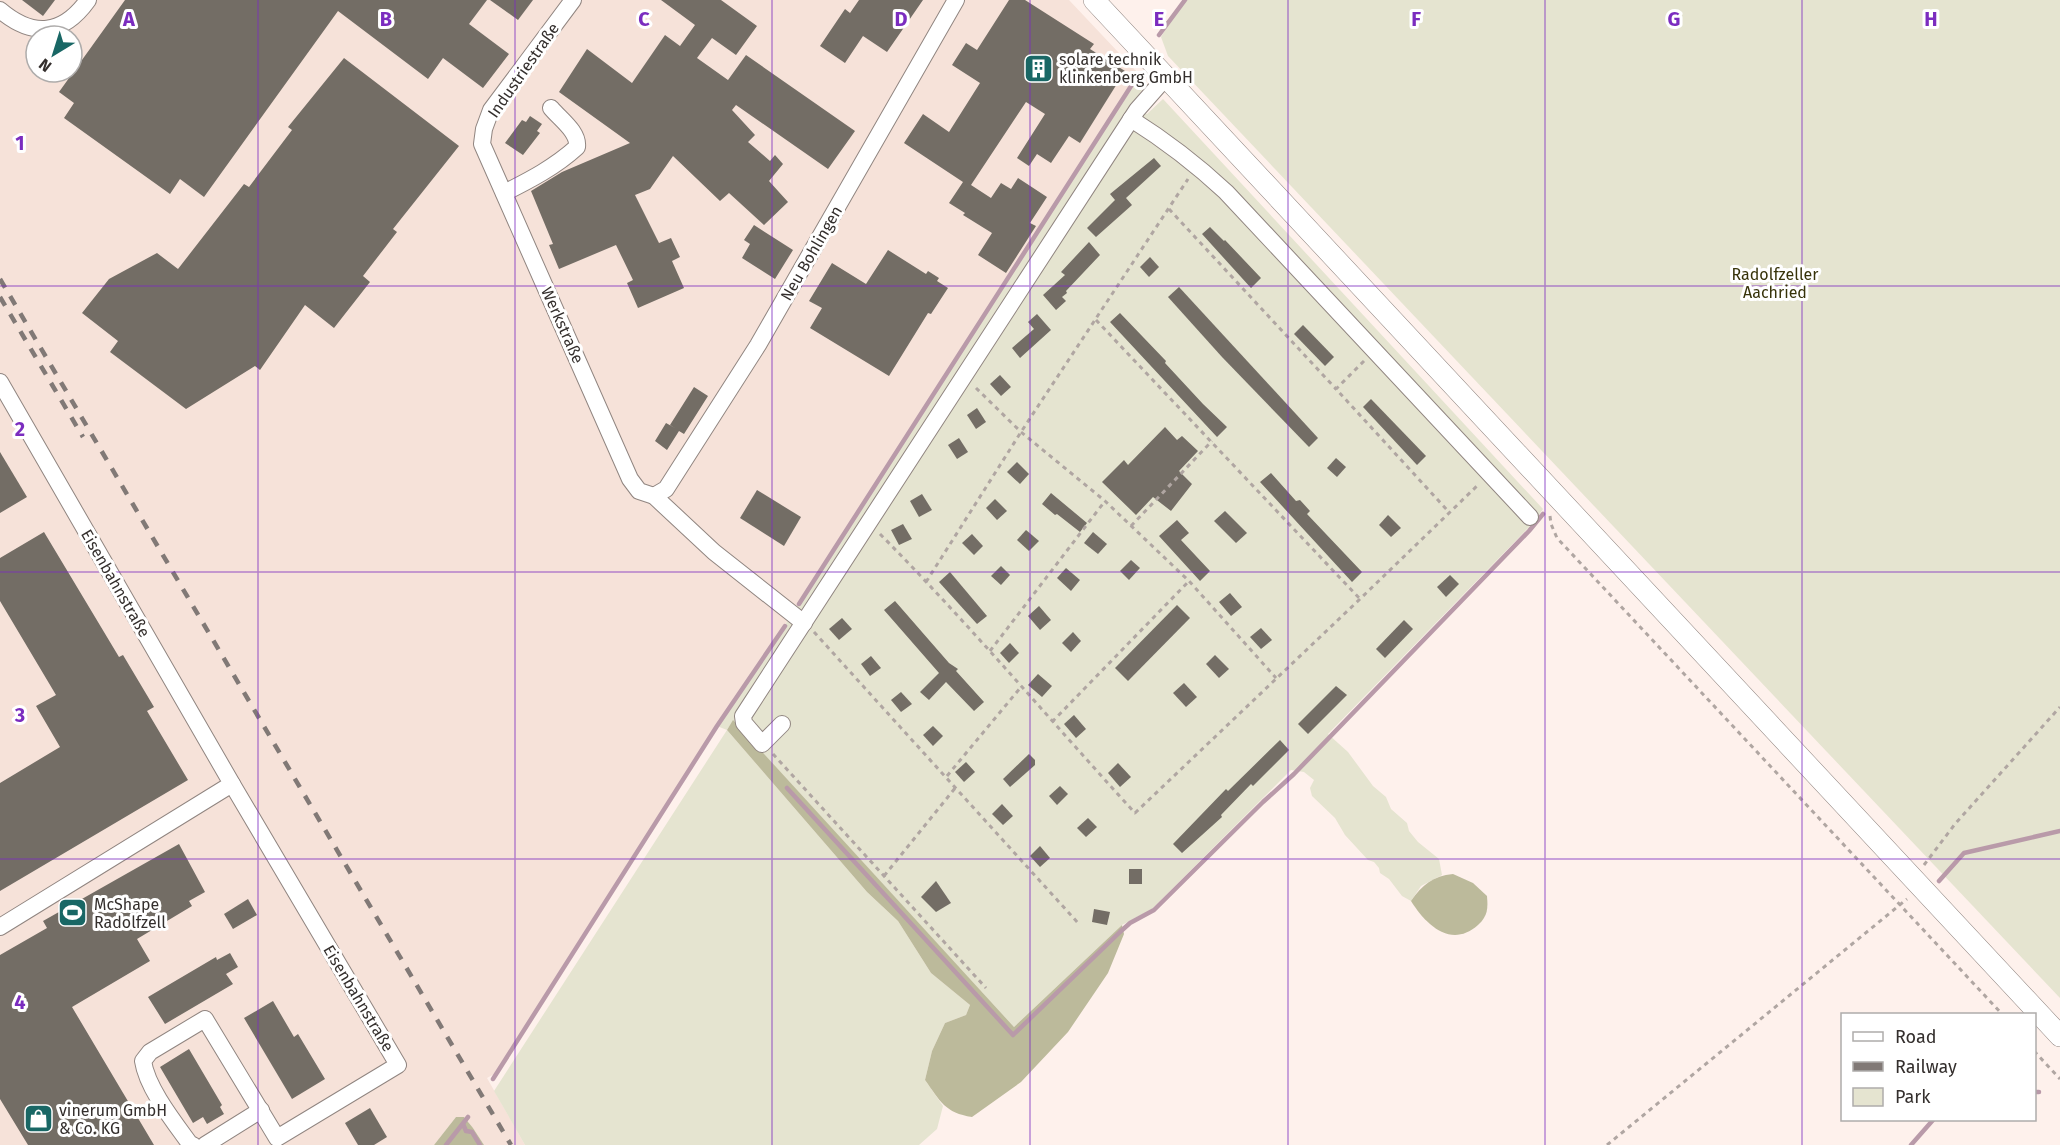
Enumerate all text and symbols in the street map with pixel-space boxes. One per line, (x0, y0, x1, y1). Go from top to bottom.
text: A (122, 7, 136, 31)
text: B (380, 7, 392, 31)
text: C (638, 7, 650, 31)
text: D (894, 7, 908, 31)
text: E (1154, 7, 1164, 31)
text: F (1411, 7, 1421, 31)
text: G (1668, 7, 1680, 31)
text: H (1924, 7, 1938, 31)
street label: Industriestraße (484, 19, 563, 121)
north arrow (24, 24, 84, 84)
place label: solare technik klinkenberg GmbH (1059, 50, 1193, 87)
building icon: solare technik klinkenberg GmbH (1022, 52, 1054, 84)
text: N (35, 55, 55, 76)
text: 1 (15, 131, 25, 155)
street label: Neu Bohlingen (777, 202, 846, 304)
park label: Radolfzeller Aachried (1732, 265, 1819, 302)
street label: Werkstraße (537, 284, 588, 366)
text: 2 (15, 417, 25, 441)
street label: Eisenbahnstraße (77, 526, 154, 640)
text: 3 (14, 703, 25, 727)
place label: McShape Radolfzell (94, 895, 166, 932)
sports icon: McShape Radolfzell (57, 897, 89, 929)
street label: Eisenbahnstraße (319, 941, 398, 1055)
text: 4 (14, 990, 26, 1014)
legend (1841, 1013, 2036, 1121)
text: Road (1895, 1026, 1937, 1048)
text: Railway (1895, 1056, 1957, 1078)
text: Park (1895, 1086, 1931, 1108)
place label: vinerum GmbH & Co. KG (59, 1101, 167, 1138)
shop icon: vinerum GmbH & Co. KG (22, 1103, 54, 1135)

